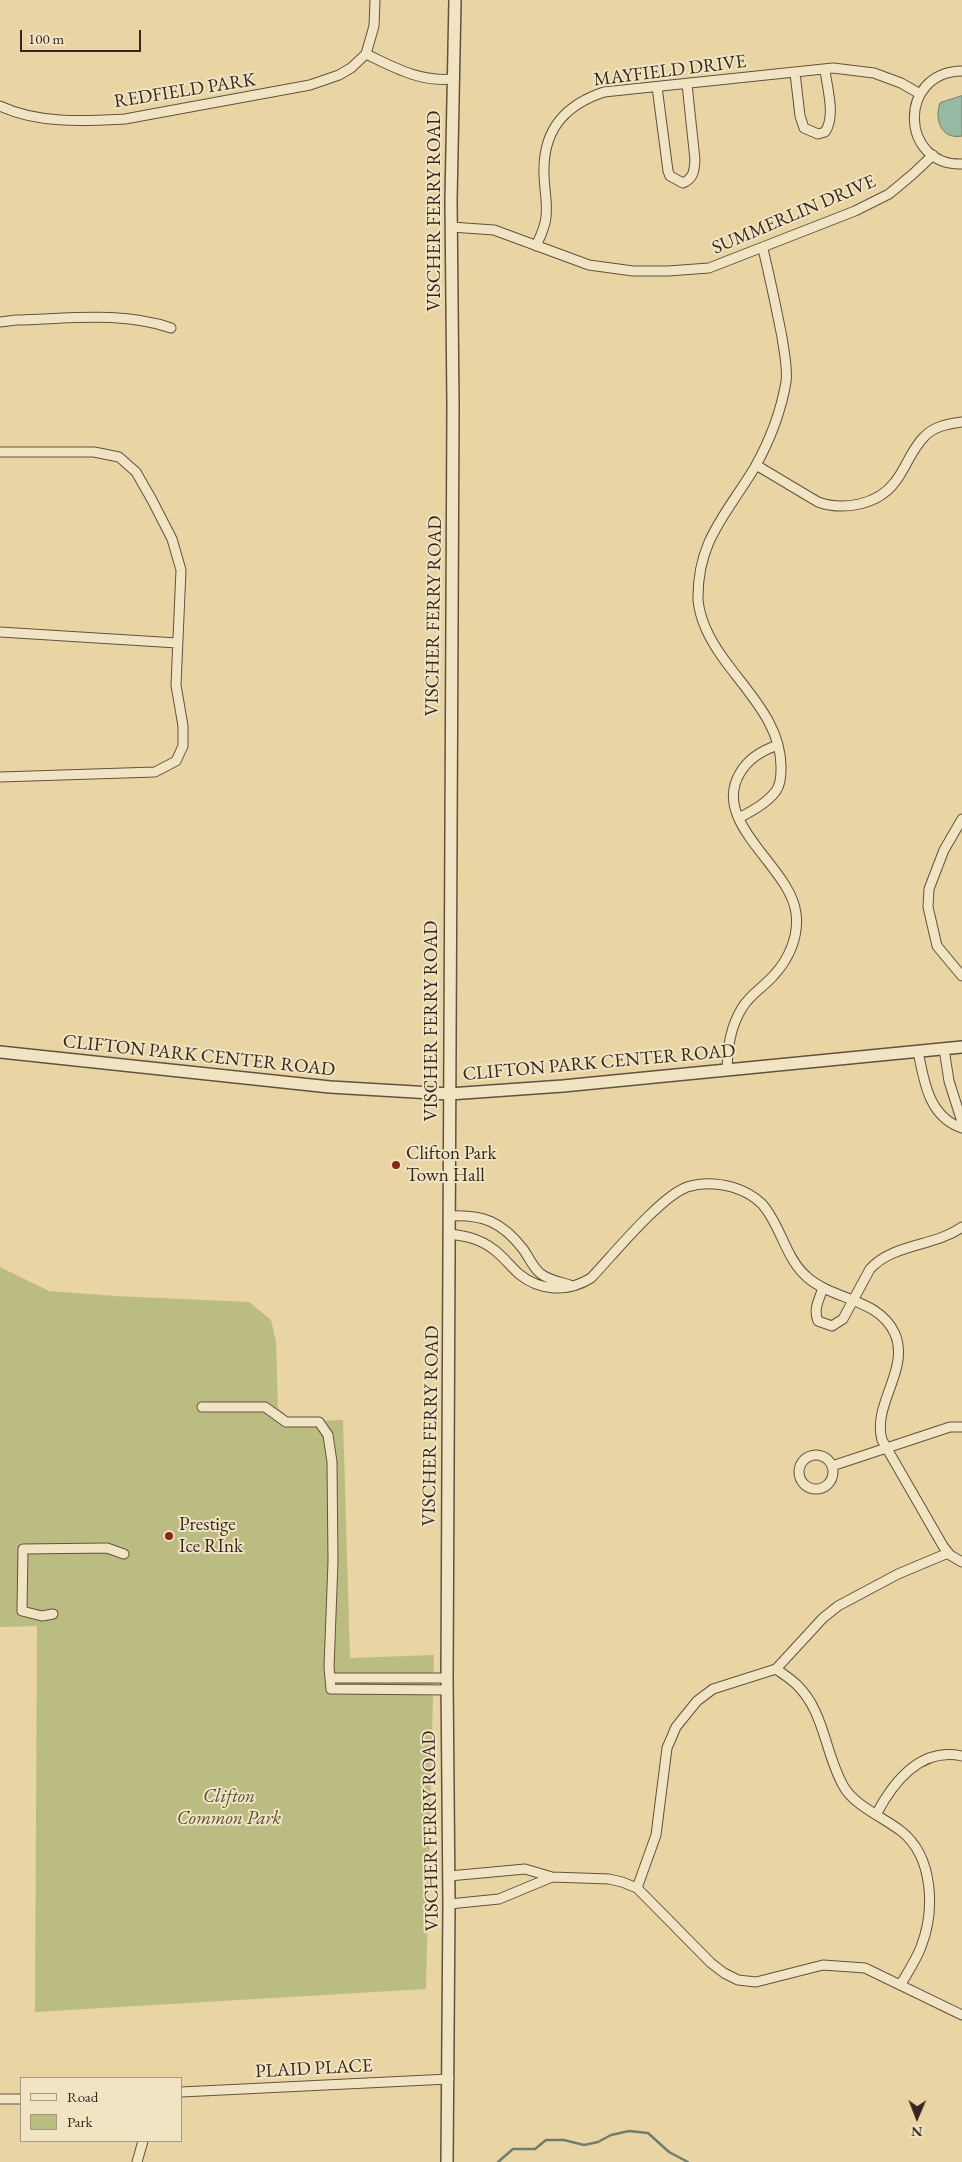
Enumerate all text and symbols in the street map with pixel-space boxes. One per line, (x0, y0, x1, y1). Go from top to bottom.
scale bar (22, 20, 144, 52)
text: 100 m (28, 29, 64, 48)
street label: MAYFIELD DRIVE (592, 50, 748, 92)
street label: REDFIELD PARK (113, 69, 257, 113)
street label: VISCHER FERRY ROAD (424, 111, 446, 311)
street label: SUMMERLIN DRIVE (709, 170, 879, 260)
street label: VISCHER FERRY ROAD (421, 515, 447, 717)
street label: VISCHER FERRY ROAD (421, 921, 443, 1121)
street label: CLIFTON PARK CENTER ROAD (62, 1030, 336, 1082)
street label: CLIFTON PARK CENTER ROAD (462, 1040, 736, 1086)
place label: Clifton Park Town Hall (406, 1143, 496, 1187)
marker: Clifton Park Town Hall (390, 1159, 402, 1171)
street label: VISCHER FERRY ROAD (418, 1325, 444, 1527)
place label: Prestige Ice RInk (179, 1514, 243, 1558)
marker: Prestige Ice RInk (163, 1530, 175, 1542)
street label: VISCHER FERRY ROAD (418, 1730, 444, 1932)
park label: Clifton Common Park (177, 1786, 281, 1830)
street label: PLAID PLACE (255, 2055, 373, 2083)
legend (20, 2077, 182, 2142)
text: Road (67, 2087, 98, 2106)
north arrow (892, 2092, 942, 2142)
text: Park (67, 2112, 93, 2131)
text: N (911, 2123, 923, 2141)

